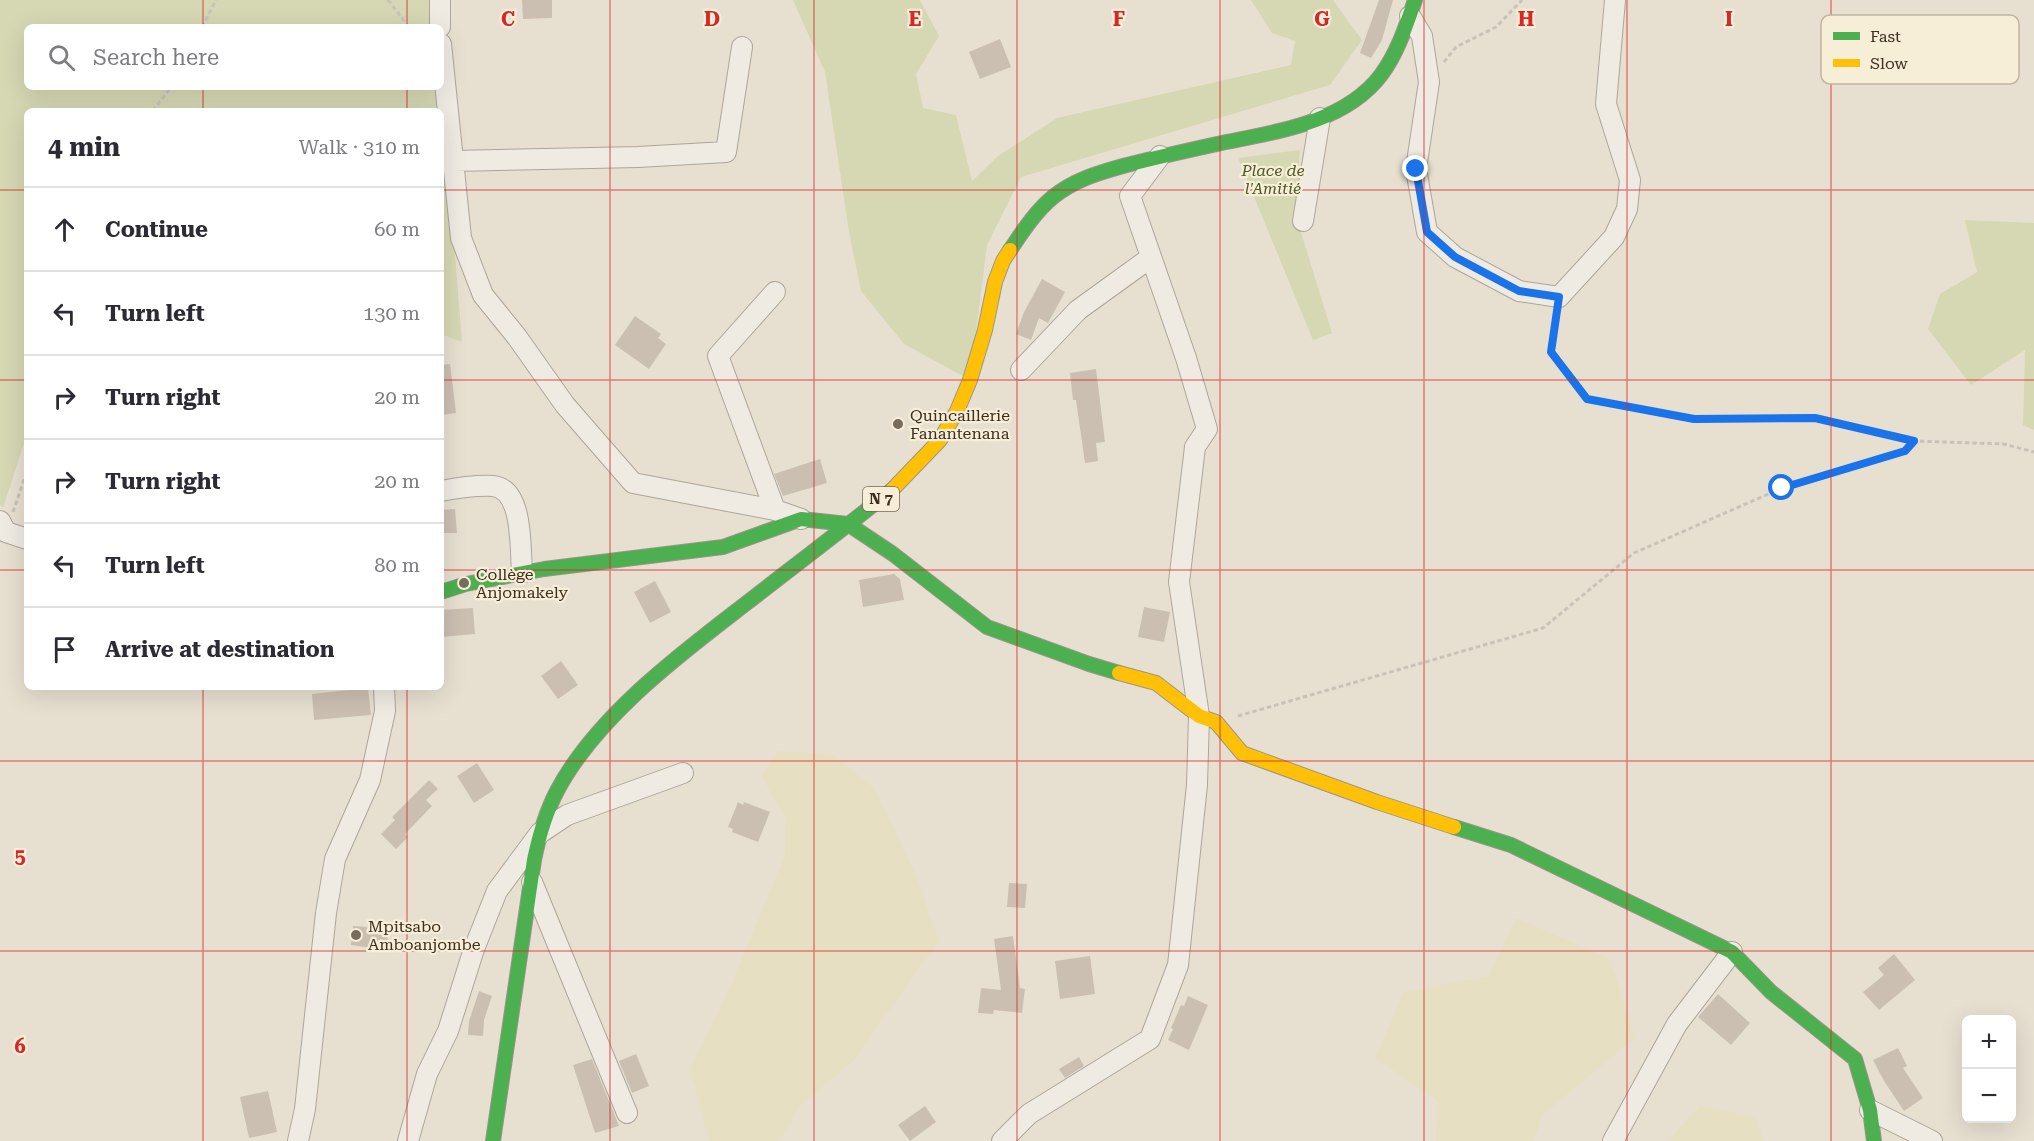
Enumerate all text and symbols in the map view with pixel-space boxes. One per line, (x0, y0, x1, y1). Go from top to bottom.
text: C (501, 7, 515, 31)
text: D (704, 7, 720, 31)
text: E (909, 7, 922, 31)
text: F (1113, 7, 1125, 31)
text: G (1314, 7, 1330, 31)
text: H (1518, 7, 1534, 31)
text: I (1725, 7, 1733, 31)
legend (1821, 15, 2019, 84)
search box (24, 24, 444, 90)
text: Fast (1870, 27, 1901, 46)
icon: search (45, 41, 78, 74)
text: Search here (93, 45, 219, 70)
text: Slow (1870, 54, 1908, 73)
text: 4 min (48, 132, 120, 162)
text: Walk · 310 m (299, 135, 420, 159)
route end (1402, 155, 1428, 181)
park label: Place de l'Amitié (1240, 161, 1305, 198)
icon: ahead (48, 213, 81, 246)
text: Continue (105, 217, 208, 242)
text: 60 m (374, 217, 420, 241)
icon: left (48, 297, 81, 330)
text: Turn left (105, 301, 205, 326)
text: 130 m (363, 301, 420, 325)
icon: right (48, 381, 81, 414)
text: Turn right (105, 385, 220, 410)
text: 20 m (374, 385, 420, 409)
place label: Quincaillerie Fanantenana (910, 406, 1010, 443)
marker: Quincaillerie Fanantenana (891, 417, 905, 431)
icon: right (48, 465, 81, 498)
text: Turn right (105, 469, 220, 494)
text: 20 m (374, 469, 420, 493)
route start (1768, 474, 1794, 500)
road number: N 7 (863, 487, 899, 511)
icon: left (48, 549, 81, 582)
text: Turn left (105, 553, 205, 578)
text: 80 m (374, 553, 420, 577)
place label: Collège Anjomakely (476, 565, 569, 602)
marker: Collège Anjomakely (457, 576, 471, 590)
icon: arrive (48, 633, 81, 666)
text: Arrive at destination (105, 637, 334, 662)
text: 5 (14, 844, 26, 868)
place label: Mpitsabo Amboanjombe (368, 917, 481, 954)
marker: Mpitsabo Amboanjombe (349, 928, 363, 942)
map controls (1962, 1015, 2016, 1123)
button: + (1962, 1015, 2016, 1069)
text: 6 (14, 1034, 26, 1058)
button: − (1962, 1069, 2016, 1123)

